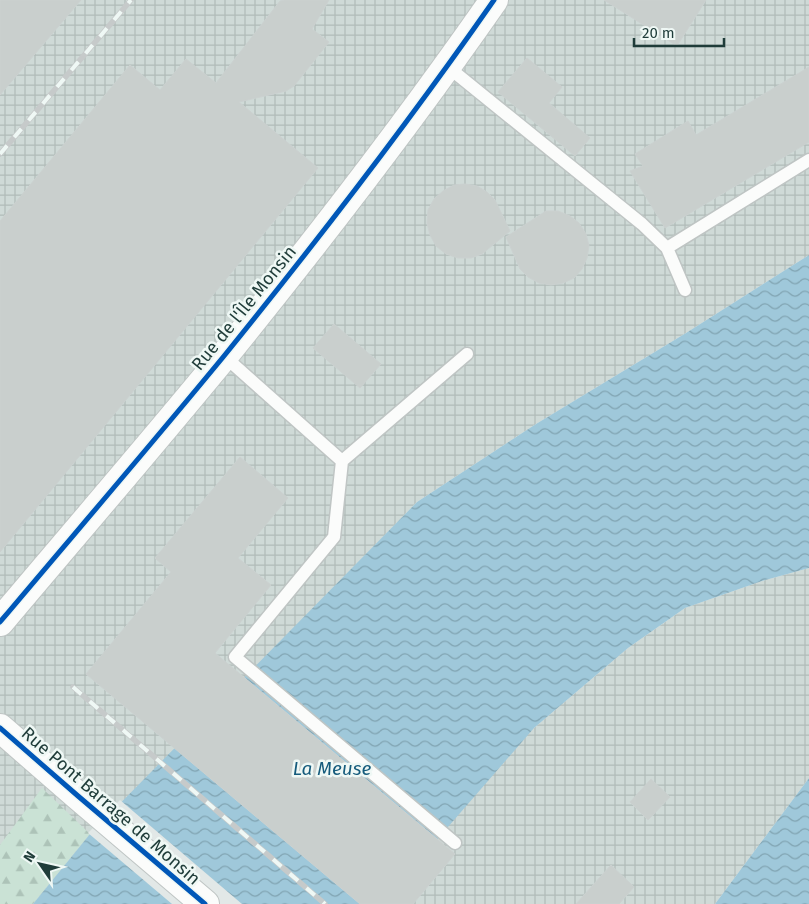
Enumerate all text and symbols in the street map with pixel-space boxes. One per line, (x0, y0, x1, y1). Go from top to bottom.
scale bar (634, 15, 724, 47)
text: 20 m (642, 24, 675, 42)
street label: Rue de l'Île Monsin (187, 241, 301, 375)
street label: Rue Pont Barrage de Monsin (17, 722, 205, 890)
water label: La Meuse (293, 757, 371, 780)
north arrow (15, 839, 65, 889)
text: N (20, 848, 39, 866)

